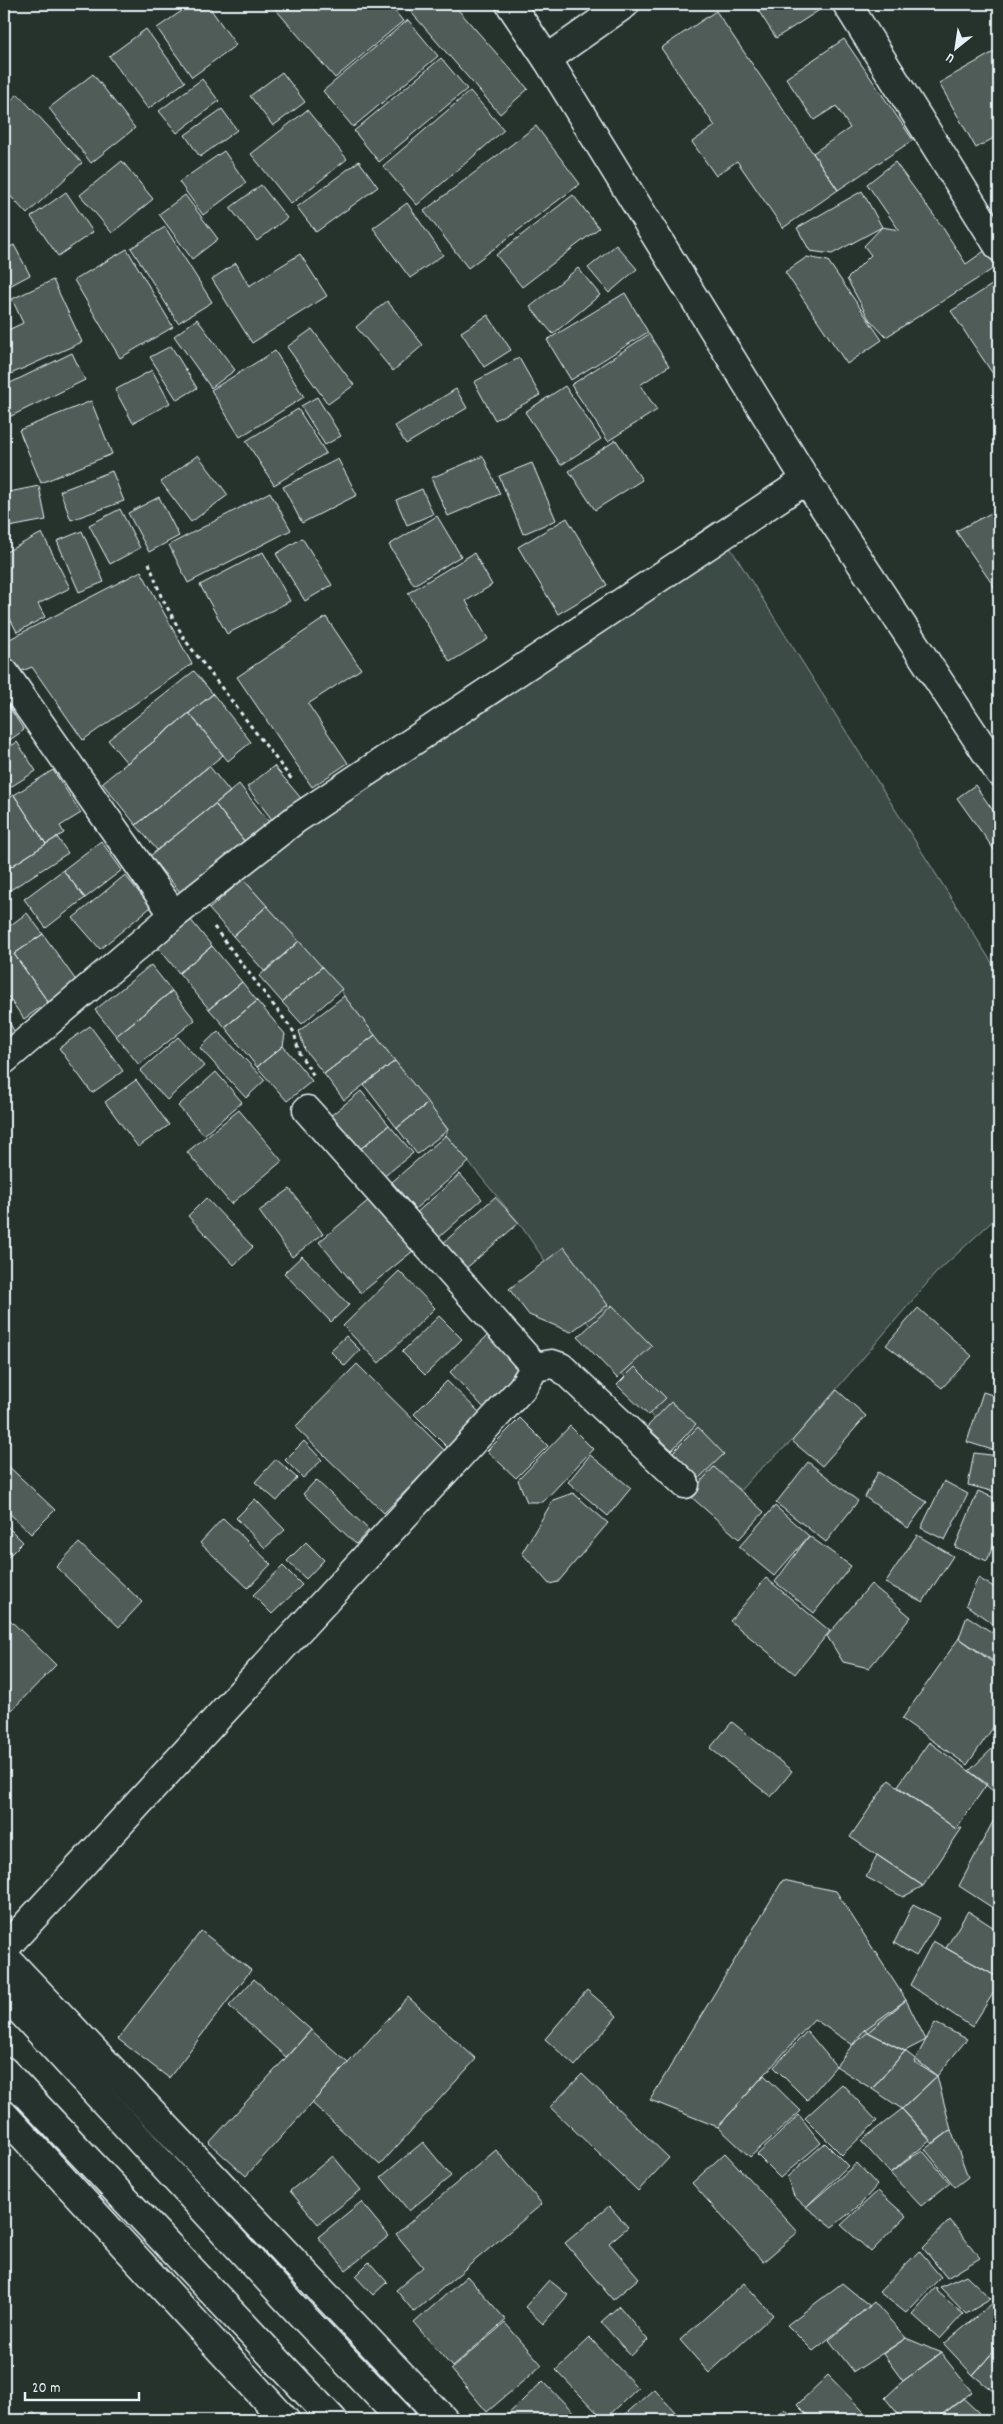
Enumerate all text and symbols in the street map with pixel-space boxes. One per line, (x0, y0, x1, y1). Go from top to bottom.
north arrow (930, 22, 980, 72)
text: U (942, 47, 958, 68)
scale bar (25, 2369, 139, 2401)
text: 20 m (32, 2378, 60, 2400)

